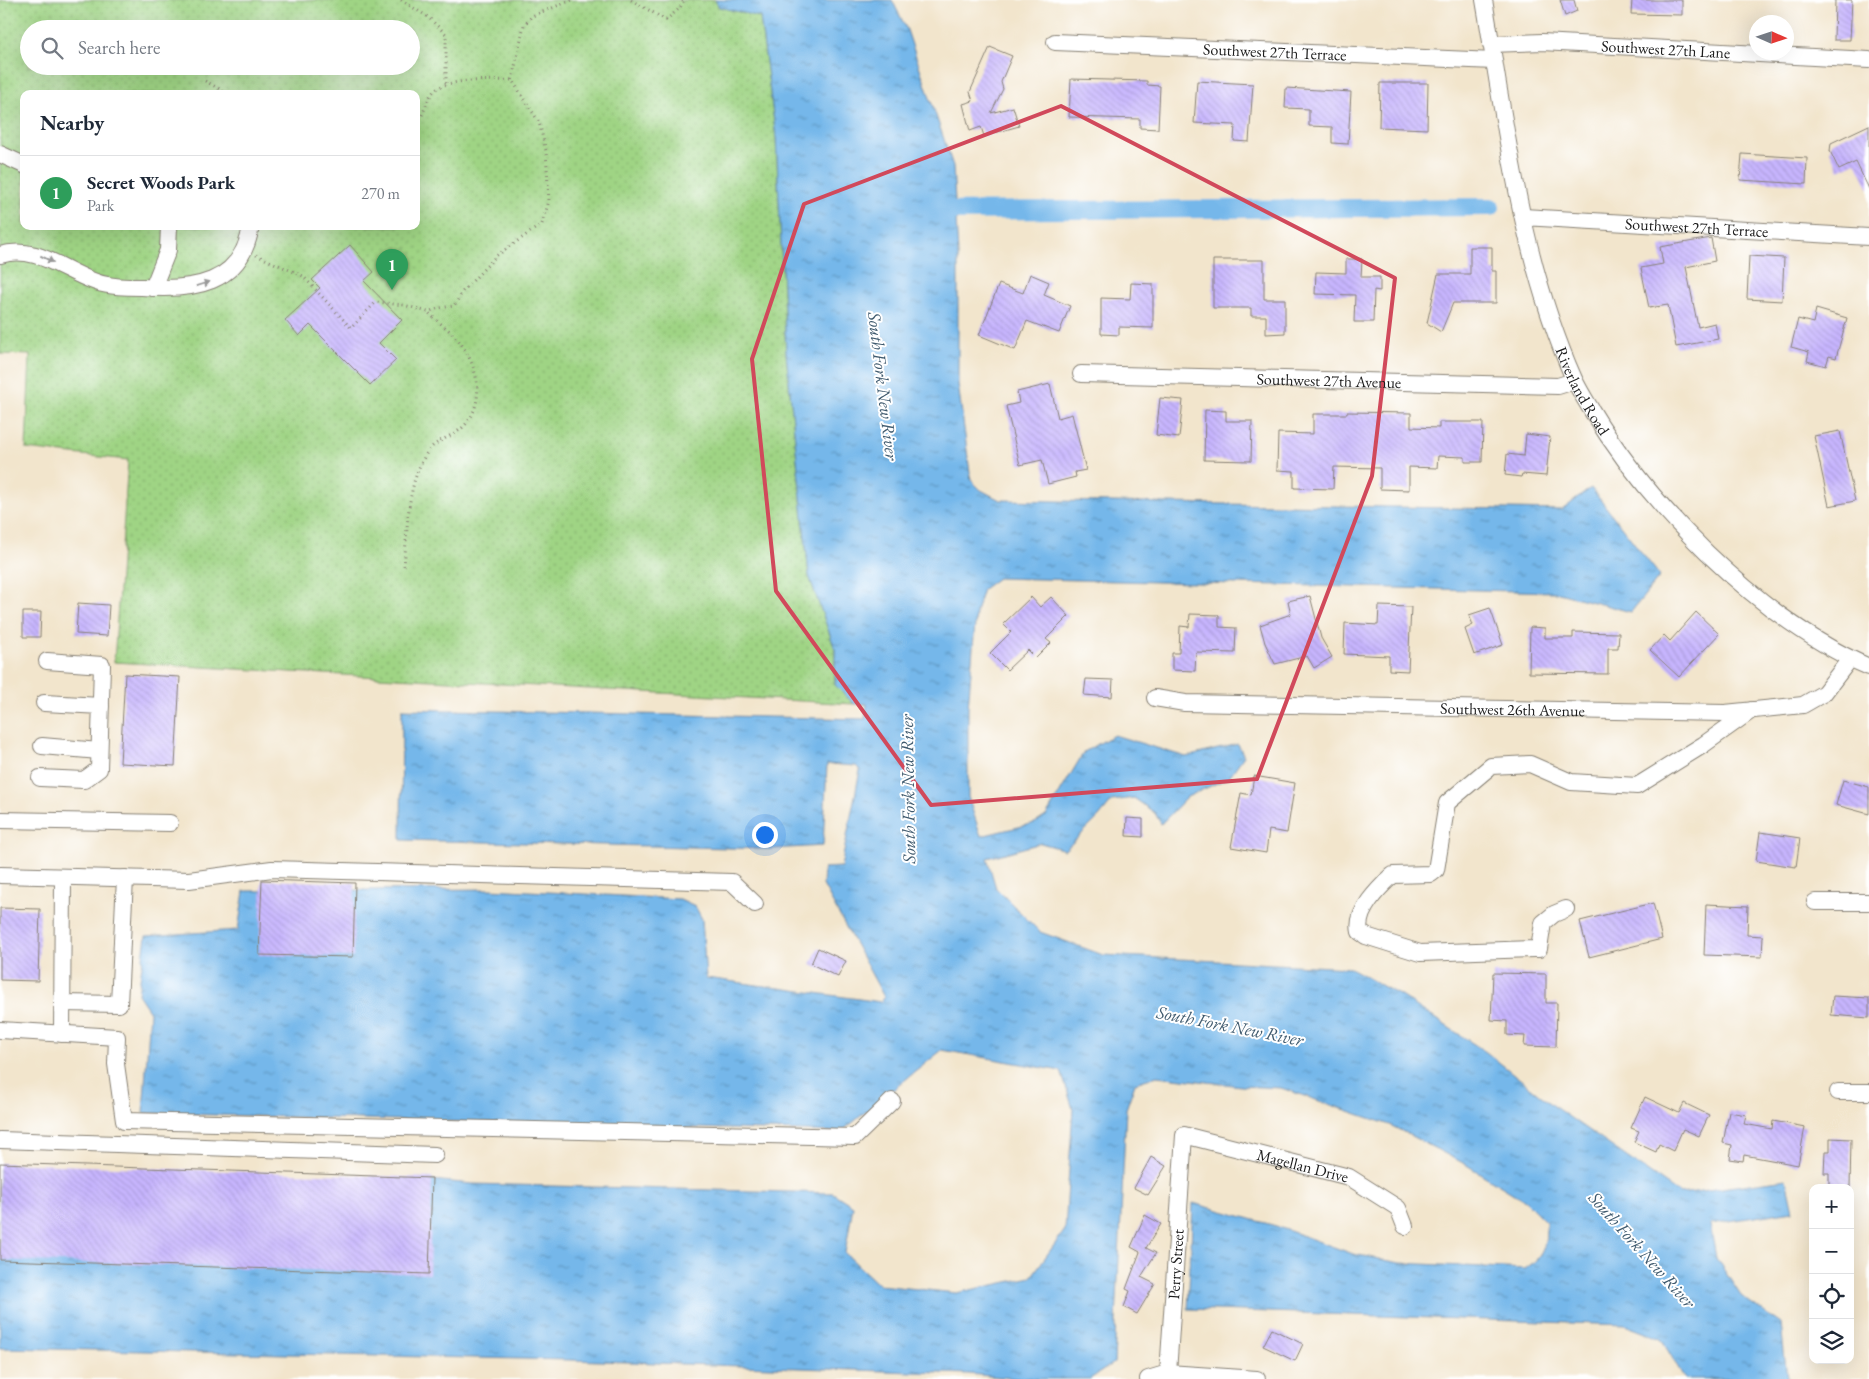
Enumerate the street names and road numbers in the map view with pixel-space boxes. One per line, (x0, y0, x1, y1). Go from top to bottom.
street label: Southwest 27th Lane (1601, 35, 1731, 63)
street label: Southwest 27th Terrace (1203, 38, 1347, 66)
street label: Southwest 27th Terrace (1624, 213, 1769, 242)
street label: Riverland Road (1551, 344, 1615, 440)
street label: Southwest 27th Avenue (1256, 368, 1402, 393)
street label: Southwest 26th Avenue (1440, 698, 1585, 721)
street label: Magellan Drive (1255, 1144, 1351, 1187)
street label: Perry Street (1163, 1228, 1189, 1300)

